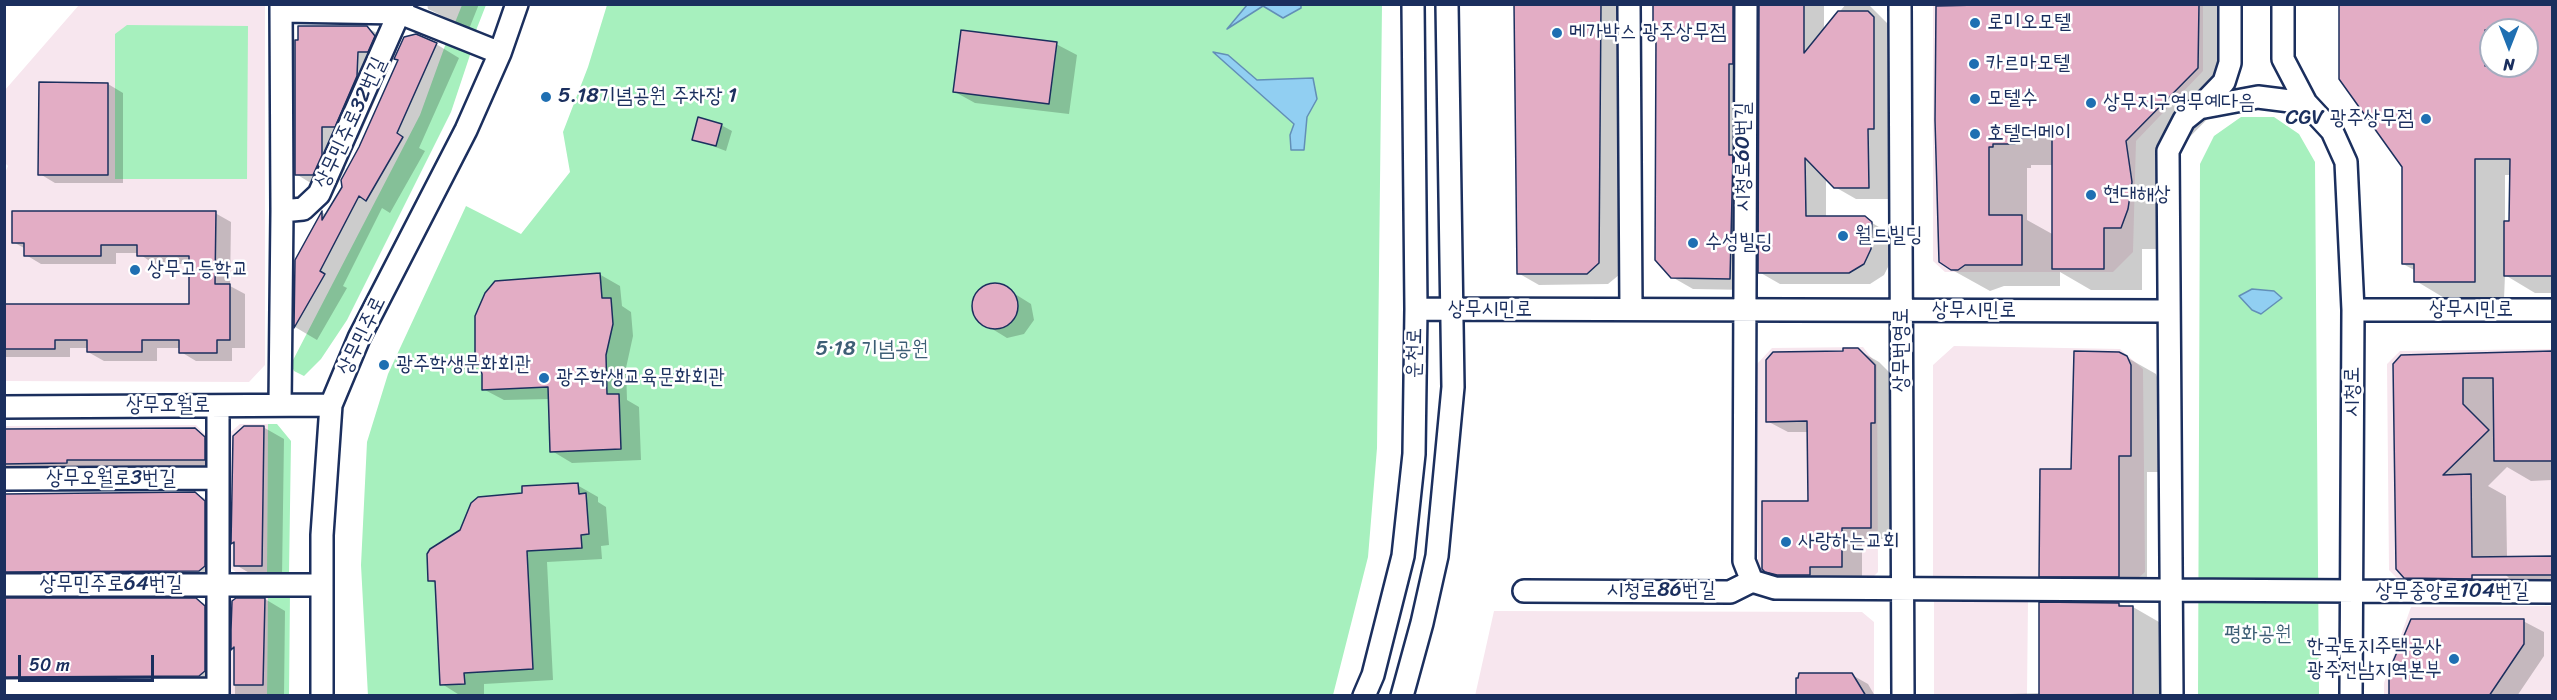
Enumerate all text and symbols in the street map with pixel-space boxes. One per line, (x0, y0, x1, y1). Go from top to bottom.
place label: 로미오모텔 (1987, 10, 2071, 36)
marker: 로미오모텔 (1968, 16, 1982, 30)
north arrow (2479, 18, 2539, 78)
place label: 메가박스 광주상무점 (1569, 20, 1727, 46)
marker: 메가박스 광주상무점 (1550, 26, 1564, 40)
text: N (2503, 50, 2515, 79)
place label: 카르마모텔 (1986, 51, 2070, 77)
street label: 상무민주로32번길 (310, 53, 392, 193)
marker: 카르마모텔 (1967, 57, 1981, 71)
place label: 5.18기념공원 주차장 1 (558, 84, 737, 110)
place label: 모텔수 (1987, 86, 2038, 112)
marker: 5.18기념공원 주차장 1 (539, 90, 553, 104)
place label: 상무지구영무예다음 (2103, 90, 2255, 116)
marker: 모텔수 (1968, 92, 1982, 106)
marker: 상무지구영무예다음 (2084, 96, 2098, 110)
street label: 시청로60번길 (1731, 102, 1757, 212)
place label: CGV 광주상무점 (2285, 106, 2414, 132)
marker: CGV 광주상무점 (2419, 112, 2433, 126)
place label: 호텔더메이 (1987, 121, 2071, 147)
marker: 호텔더메이 (1968, 127, 1982, 141)
place label: 현대해상 (2103, 182, 2171, 208)
marker: 현대해상 (2084, 188, 2098, 202)
place label: 월드빌딩 (1855, 223, 1923, 249)
marker: 월드빌딩 (1836, 229, 1850, 243)
place label: 수성빌딩 (1705, 230, 1773, 256)
marker: 수성빌딩 (1686, 236, 1700, 250)
place label: 상무고등학교 (147, 257, 248, 283)
marker: 상무고등학교 (128, 263, 142, 277)
street label: 상무민주로 (332, 293, 392, 379)
street label: 상무시민로 (1448, 297, 1532, 323)
street label: 상무시민로 (2429, 297, 2513, 323)
street label: 상무시민로 (1932, 298, 2016, 324)
street label: 상무번영로 (1889, 308, 1915, 392)
street label: 운천로 (1402, 327, 1428, 379)
park label: 5·18 기념공원 (815, 337, 929, 363)
place label: 광주학생문화회관 (396, 352, 531, 378)
marker: 광주학생문화회관 (377, 358, 391, 372)
place label: 광주학생교육문화회관 (556, 365, 725, 391)
street label: 시청로 (2340, 367, 2366, 417)
marker: 광주학생교육문화회관 (537, 371, 551, 385)
street label: 상무오월로 (126, 393, 210, 419)
street label: 상무오월로3번길 (46, 466, 176, 492)
place label: 사랑하는교회 (1798, 529, 1899, 555)
marker: 사랑하는교회 (1779, 535, 1793, 549)
street label: 상무민주로64번길 (39, 572, 183, 598)
street label: 시청로86번길 (1606, 578, 1716, 604)
street label: 상무중앙로104번길 (2375, 579, 2529, 605)
park label: 평화공원 (2224, 622, 2292, 648)
place label: 한국토지주택공사 광주전남지역본부 (2307, 634, 2442, 684)
scale bar (21, 643, 158, 681)
text: 50 m (29, 649, 70, 681)
marker: 한국토지주택공사 광주전남지역본부 (2447, 652, 2461, 666)

